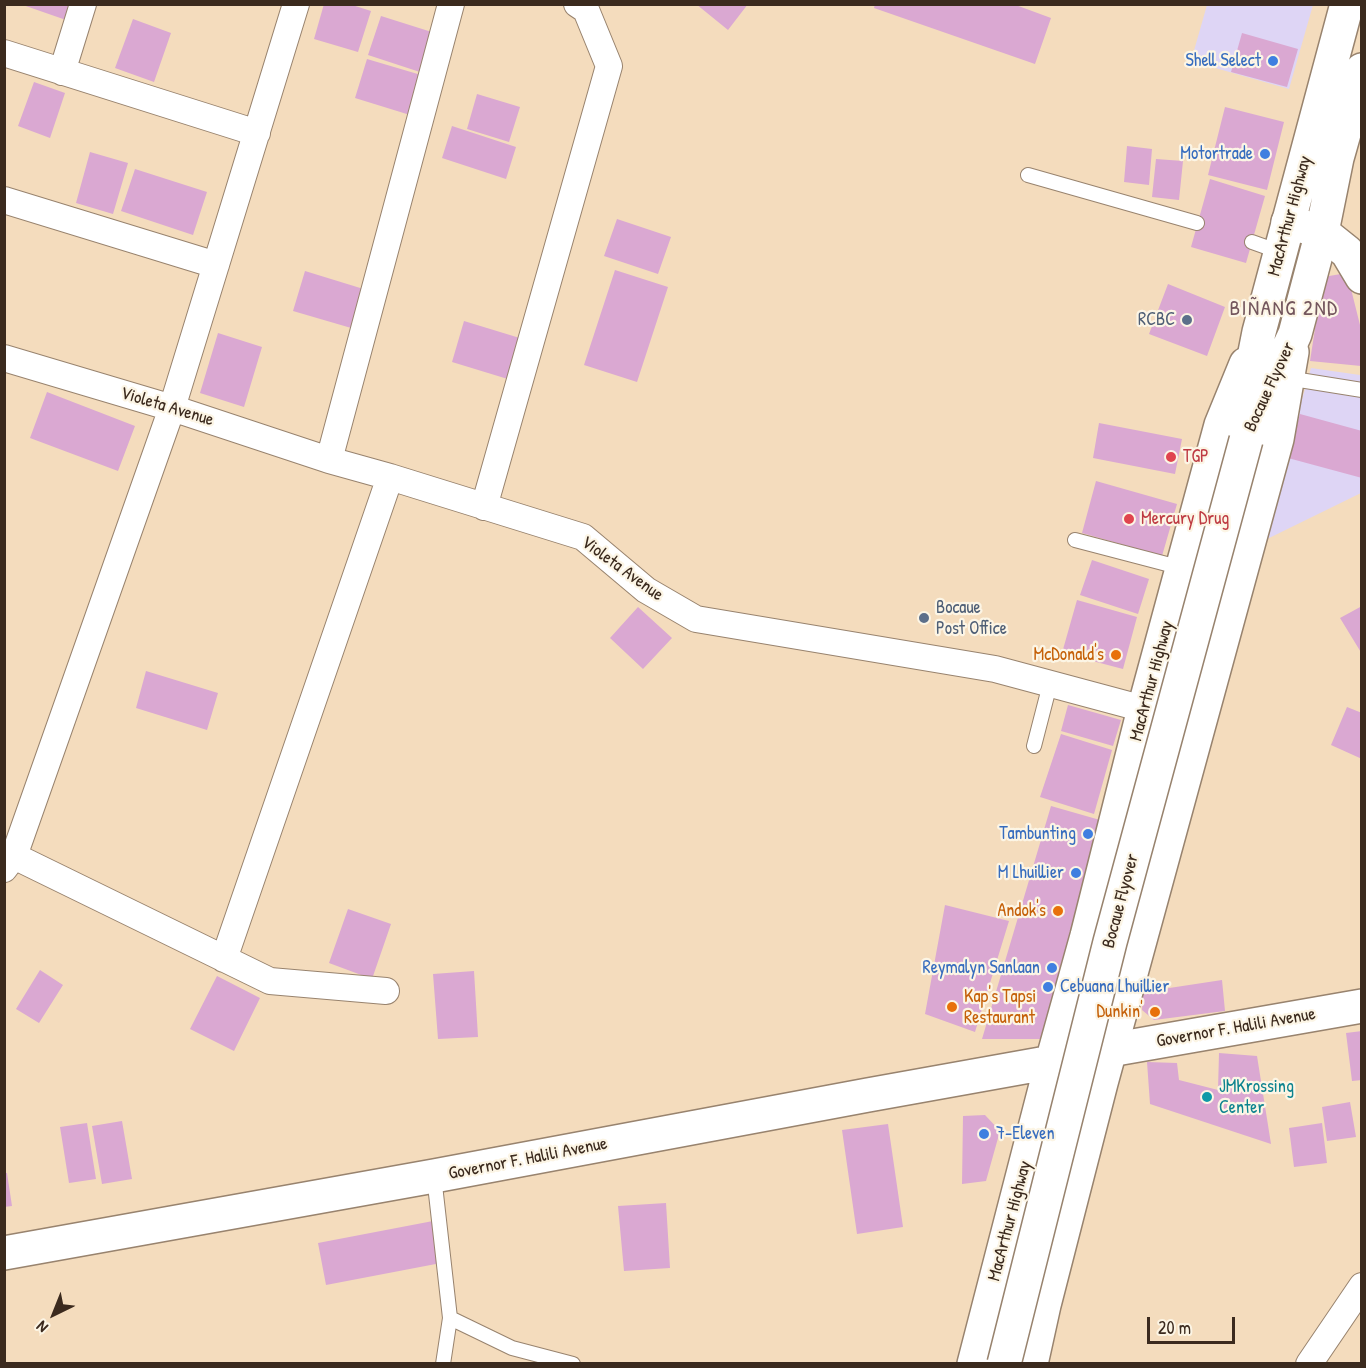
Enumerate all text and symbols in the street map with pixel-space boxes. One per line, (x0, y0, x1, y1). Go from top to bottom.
place label: Shell Select (1186, 50, 1261, 72)
marker: Shell Select (1266, 54, 1280, 68)
place label: Motortrade (1180, 143, 1253, 165)
marker: Motortrade (1258, 147, 1272, 161)
street label: MacArthur Highway (1264, 154, 1316, 278)
district label: BIÑANG 2ND (1229, 296, 1339, 322)
place label: RCBC (1138, 309, 1175, 331)
marker: RCBC (1180, 313, 1194, 327)
street label: Bocaue Flyover (1240, 339, 1300, 435)
street label: Violeta Avenue (118, 383, 216, 431)
place label: TGP (1183, 446, 1209, 468)
marker: TGP (1164, 450, 1178, 464)
place label: Mercury Drug (1141, 508, 1229, 530)
marker: Mercury Drug (1122, 512, 1136, 526)
street label: Violeta Avenue (577, 532, 667, 606)
place label: Bocaue Post Office (936, 597, 1007, 640)
marker: Bocaue Post Office (917, 611, 931, 625)
street label: MacArthur Highway (1126, 619, 1178, 743)
place label: McDonald's (1034, 644, 1104, 666)
marker: McDonald's (1109, 648, 1123, 662)
place label: Tambunting (999, 823, 1076, 845)
marker: Tambunting (1081, 827, 1095, 841)
street label: Bocaue Flyover (1098, 852, 1144, 950)
place label: M Lhuillier (998, 862, 1064, 884)
marker: M Lhuillier (1069, 866, 1083, 880)
place label: Andok's (997, 900, 1046, 922)
marker: Andok's (1051, 904, 1065, 918)
place label: Reymalyn Sanlaan (923, 957, 1040, 979)
marker: Reymalyn Sanlaan (1045, 961, 1059, 975)
place label: Cebuana Lhuillier (1060, 976, 1169, 998)
marker: Cebuana Lhuillier (1041, 980, 1055, 994)
place label: Kap's Tapsi Restaurant (964, 986, 1036, 1028)
marker: Kap's Tapsi Restaurant (945, 1000, 959, 1014)
place label: Dunkin' (1097, 1001, 1143, 1023)
street label: Governor F. Halili Avenue (1155, 1003, 1317, 1053)
marker: Dunkin' (1148, 1005, 1162, 1019)
place label: JMKrossing Center (1219, 1076, 1294, 1118)
marker: JMKrossing Center (1200, 1090, 1214, 1104)
place label: 7-Eleven (996, 1123, 1055, 1145)
marker: 7-Eleven (977, 1127, 991, 1141)
street label: Governor F. Halili Avenue (447, 1133, 609, 1185)
street label: MacArthur Highway (984, 1159, 1036, 1283)
north arrow (24, 1284, 84, 1344)
scale bar (1150, 1305, 1238, 1343)
text: 20 m (1158, 1315, 1191, 1340)
text: N (31, 1316, 52, 1338)

